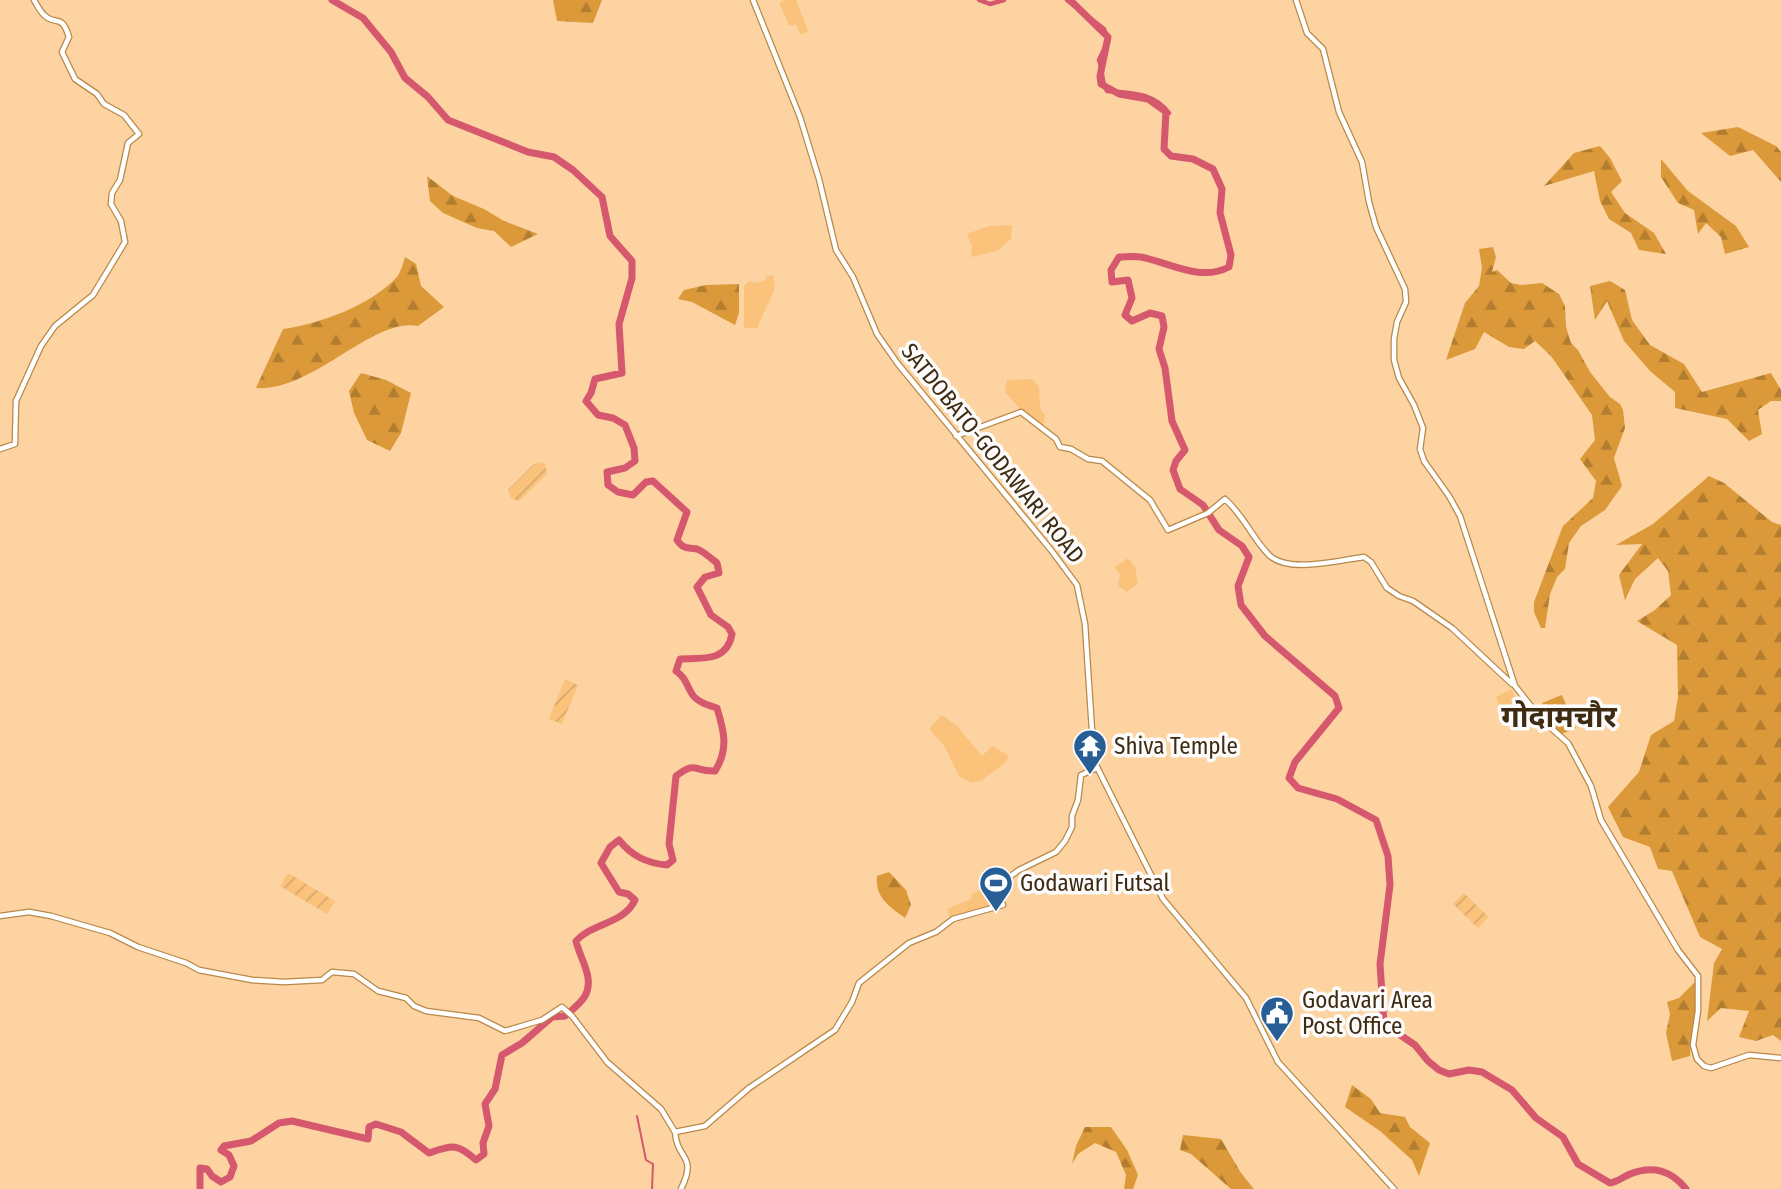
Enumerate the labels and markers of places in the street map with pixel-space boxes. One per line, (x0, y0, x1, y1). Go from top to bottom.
temple icon: Shiva Temple (1071, 727, 1109, 776)
place label: Shiva Temple (1114, 732, 1238, 760)
sports icon: Godawari Futsal (977, 864, 1015, 913)
place label: Godawari Futsal (1020, 869, 1170, 897)
place label: Godavari Area Post Office (1302, 986, 1433, 1040)
public building icon: Godavari Area Post Office (1258, 994, 1296, 1043)

